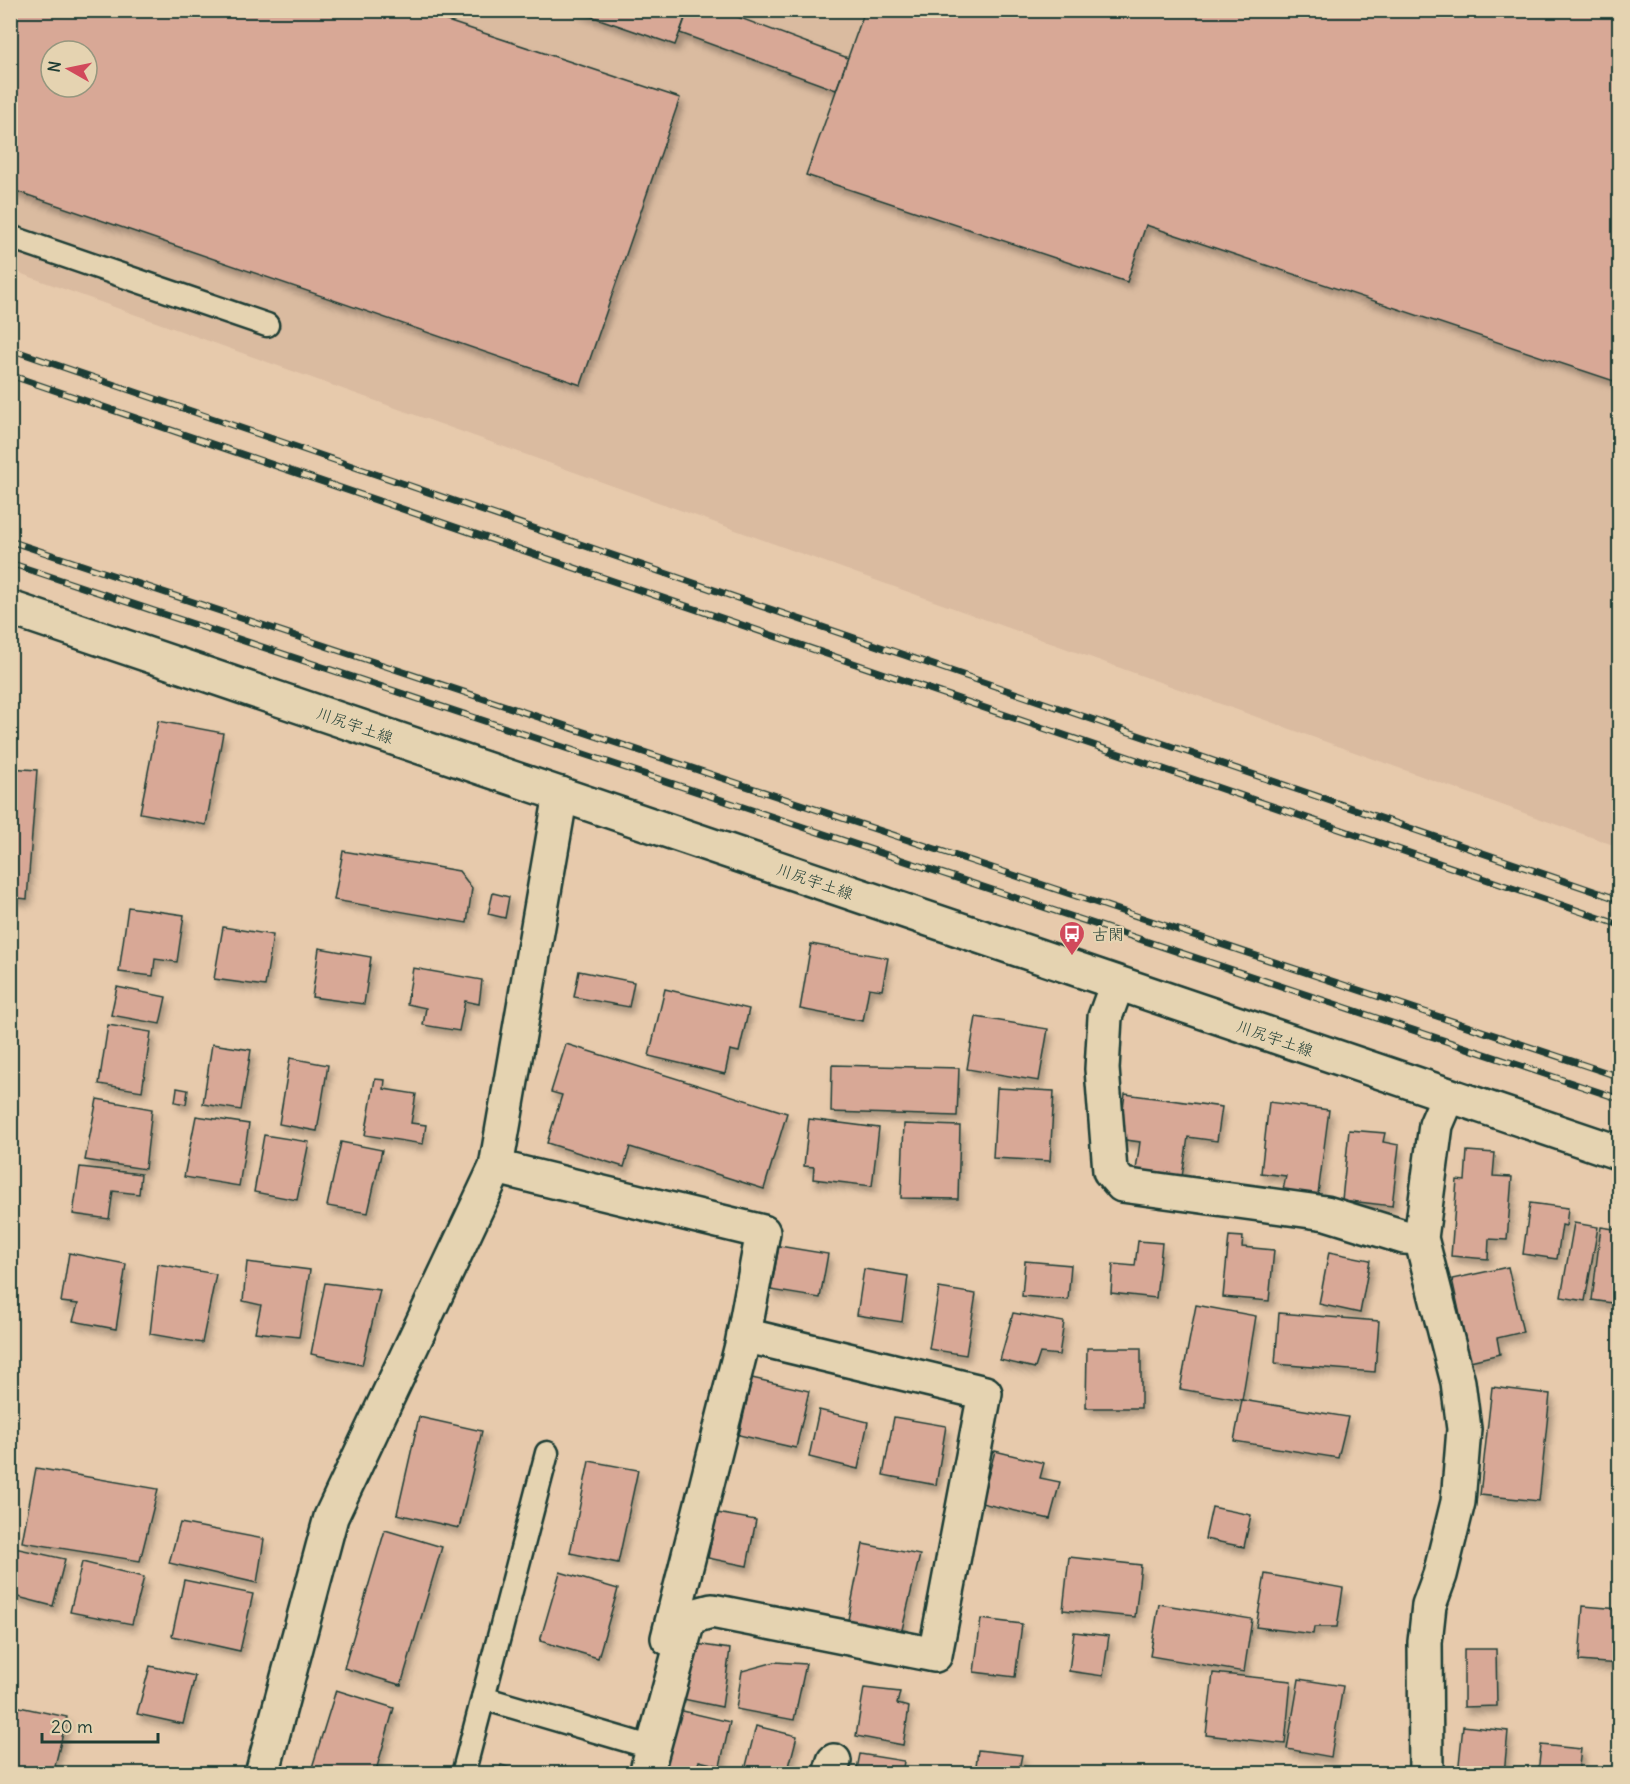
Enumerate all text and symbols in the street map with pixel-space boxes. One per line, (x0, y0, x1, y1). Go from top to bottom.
north arrow (39, 39, 99, 99)
text: N (43, 60, 65, 74)
street label: 川尻宇土線 (314, 703, 396, 747)
street label: 川尻宇土線 (774, 859, 856, 903)
bus stop icon: 古閑 (1057, 919, 1087, 957)
place label: 古閑 (1092, 924, 1124, 944)
street label: 川尻宇土線 (1234, 1016, 1316, 1060)
scale bar (42, 1706, 158, 1744)
text: 20 m (51, 1715, 93, 1738)

